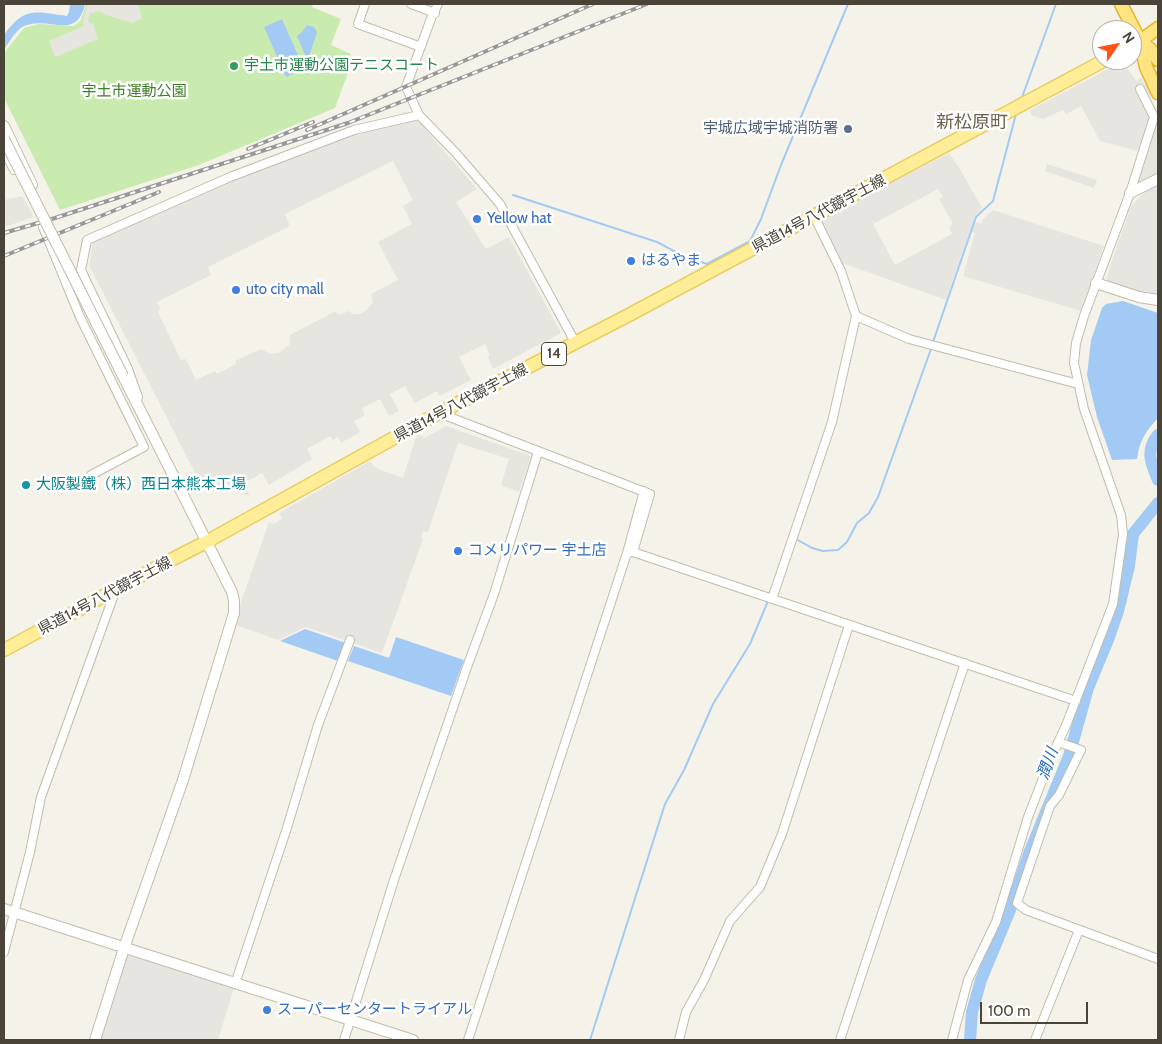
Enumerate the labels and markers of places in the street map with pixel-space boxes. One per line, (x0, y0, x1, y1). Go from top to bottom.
place label: 宇土市運動公園テニスコート (244, 57, 439, 75)
marker: 宇土市運動公園テニスコート (228, 60, 240, 72)
place label: 宇城広域宇城消防署 (703, 120, 838, 138)
marker: 宇城広域宇城消防署 (842, 123, 854, 135)
place label: Yellow hat (487, 210, 552, 228)
marker: Yellow hat (471, 213, 483, 225)
place label: はるやま (641, 252, 701, 270)
marker: はるやま (625, 255, 637, 267)
place label: uto city mall (246, 281, 324, 299)
marker: uto city mall (230, 284, 242, 296)
place label: 大阪製鐵（株）西日本熊本工場 (36, 476, 246, 494)
marker: 大阪製鐵（株）西日本熊本工場 (20, 479, 32, 491)
place label: コメリパワー 宇土店 (468, 542, 606, 560)
marker: コメリパワー 宇土店 (452, 545, 464, 557)
place label: スーパーセンタートライアル (277, 1001, 472, 1019)
marker: スーパーセンタートライアル (261, 1004, 273, 1016)

